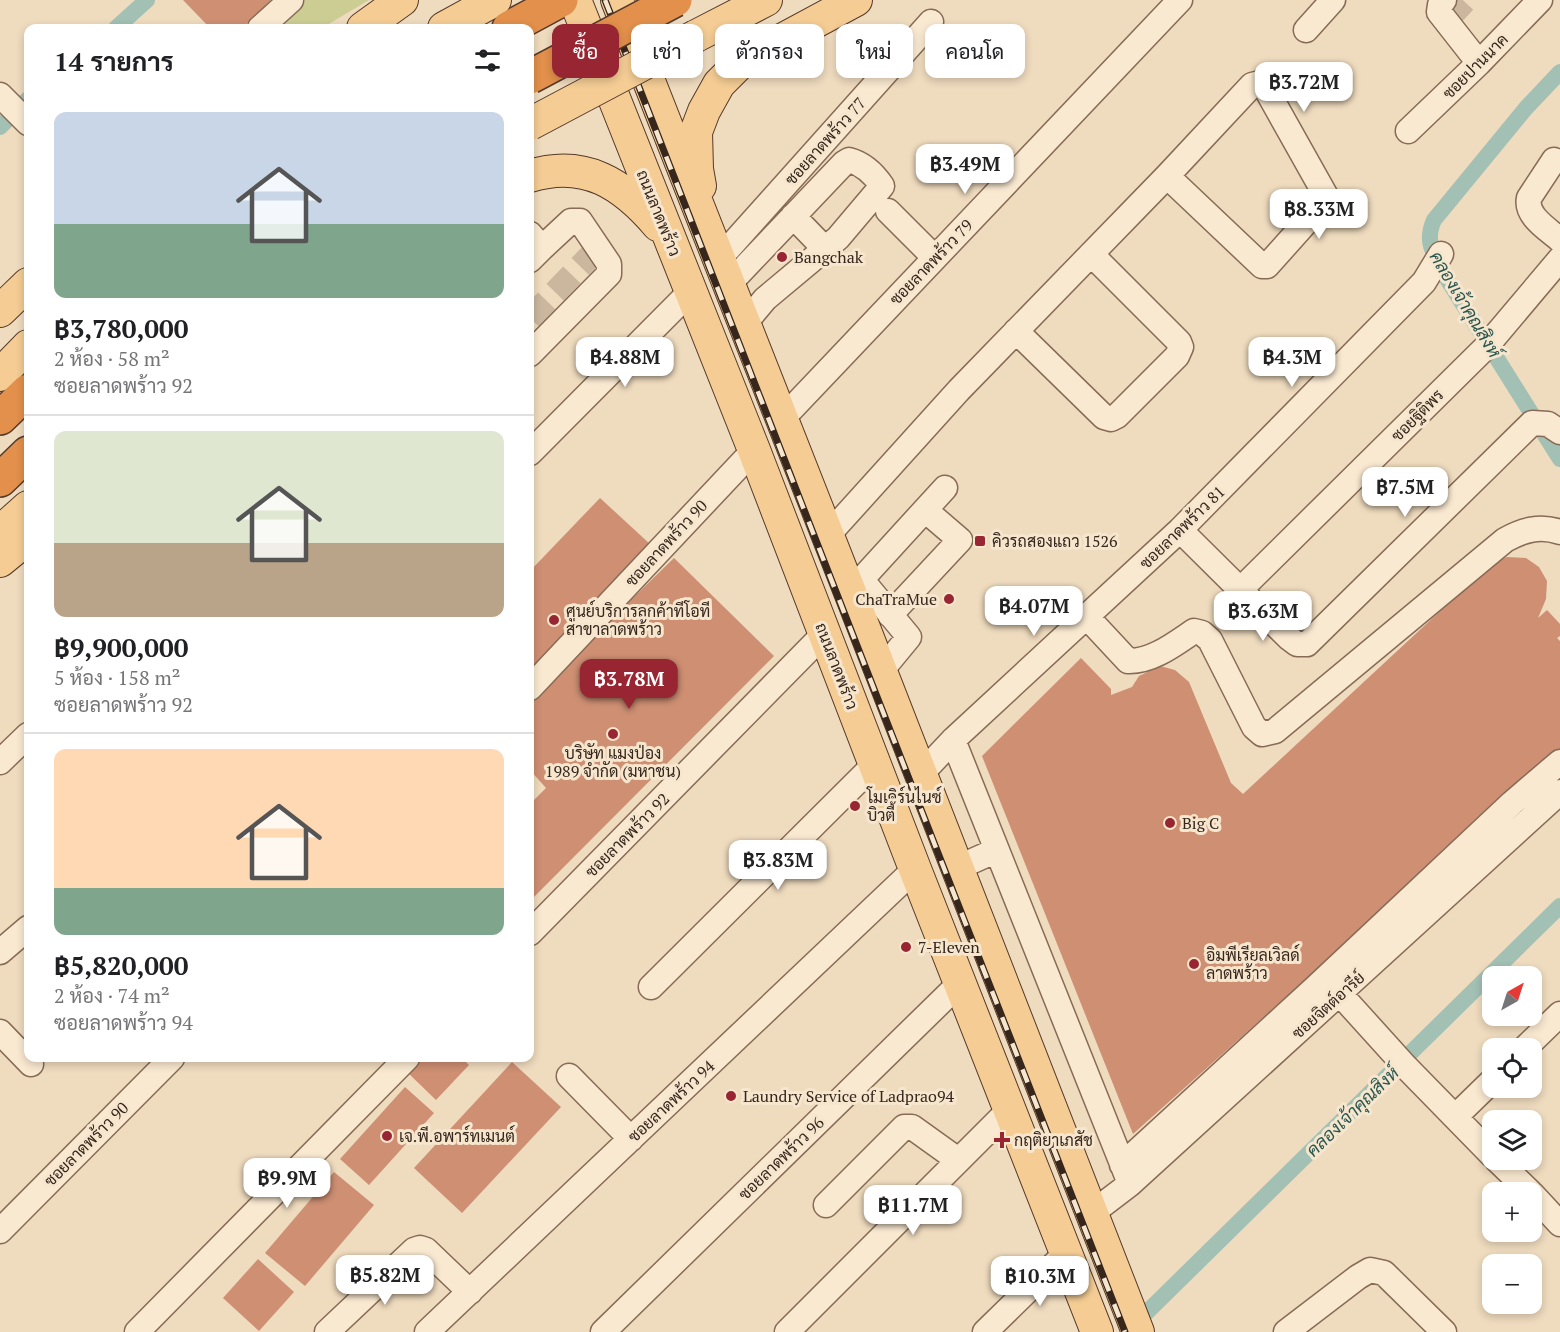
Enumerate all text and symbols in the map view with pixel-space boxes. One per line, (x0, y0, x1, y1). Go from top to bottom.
chip: ซื้อ (552, 24, 619, 78)
chip: เช่า (631, 24, 703, 78)
chip: ตัวกรอง (715, 24, 824, 78)
chip: ใหม่ (836, 24, 913, 78)
chip: คอนโด (925, 24, 1025, 78)
street label: ซอยปานนาค (1437, 28, 1513, 104)
text: 14 รายการ (54, 44, 174, 78)
icon: filters (471, 44, 504, 77)
pin: ฿3.72M (1255, 62, 1353, 113)
text: ฿3.72M (1269, 68, 1339, 95)
street label: ซอยลาดพร้าว 77 (780, 92, 870, 190)
pin: ฿3.49M (916, 144, 1014, 195)
text: ฿3.49M (930, 150, 1000, 177)
icon: home (225, 151, 333, 259)
street label: ถนนลาดพร้าว (632, 166, 686, 260)
pin: ฿8.33M (1270, 189, 1368, 240)
text: ฿8.33M (1284, 195, 1354, 222)
street label: ซอยลาดพร้าว 79 (885, 214, 977, 310)
place label: Bangchak (794, 246, 864, 268)
water label: คลองเจ้าคุณสิงห์ (1424, 246, 1509, 365)
marker: Bangchak (775, 250, 789, 264)
text: ฿3,780,000 (54, 311, 188, 345)
pin: ฿4.88M (576, 337, 674, 388)
pin: ฿4.3M (1250, 337, 1334, 388)
text: ฿4.88M (590, 343, 660, 370)
text: ฿4.3M (1262, 343, 1322, 370)
text: 2 ห้อง · 58 m² (54, 345, 170, 372)
text: ซอยลาดพร้าว 92 (54, 372, 193, 399)
street label: ซอยฐิติพร (1386, 384, 1448, 446)
pin: ฿7.5M (1363, 467, 1447, 518)
icon: home (225, 470, 333, 578)
text: ฿7.5M (1376, 473, 1434, 500)
street label: ซอยลาดพร้าว 81 (1134, 481, 1230, 573)
street label: ซอยลาดพร้าว 90 (620, 495, 712, 591)
place label: คิวรถสองแถว 1526 (992, 530, 1118, 552)
marker: คิวรถสองแถว 1526 (973, 534, 987, 548)
pin: ฿4.07M (985, 586, 1083, 637)
place label: ChaTraMue (855, 588, 937, 610)
pin: ฿3.63M (1214, 591, 1312, 642)
marker: ChaTraMue (942, 592, 956, 606)
text: ฿4.07M (999, 592, 1069, 619)
text: ฿3.63M (1228, 597, 1298, 624)
place label: ศูนย์บริการลูกค้าทีโอที สาขาลาดพร้าว (566, 599, 710, 640)
marker: ศูนย์บริการลูกค้าทีโอที สาขาลาดพร้าว (547, 613, 561, 627)
street label: ถนนลาดพร้าว (810, 619, 864, 713)
text: ฿9,900,000 (54, 630, 188, 664)
pin: ฿3.78M (580, 659, 678, 710)
text: 5 ห้อง · 158 m² (54, 664, 180, 691)
text: ฿3.78M (594, 665, 664, 692)
text: ซอยลาดพร้าว 92 (54, 691, 193, 718)
marker: บริษัท แมงป่อง 1989 จำกัด (มหาชน) (606, 727, 620, 741)
place label: บริษัท แมงป่อง 1989 จำกัด (มหาชน) (545, 742, 681, 782)
place label: โมเดิร์นไนซ์ บิวตี้ (866, 785, 942, 826)
icon: home (225, 788, 333, 896)
street label: ซอยลาดพร้าว 92 (580, 788, 674, 882)
marker: โมเดิร์นไนซ์ บิวตี้ (848, 799, 862, 813)
place label: Big C (1182, 812, 1219, 834)
marker: Big C (1163, 816, 1177, 830)
pin: ฿3.83M (729, 840, 827, 891)
text: ฿3.83M (743, 846, 813, 873)
place label: 7-Eleven (918, 936, 980, 958)
marker: 7-Eleven (899, 940, 913, 954)
place label: อิมพีเรียลเวิลด์ ลาดพร้าว (1206, 943, 1300, 984)
text: ฿5,820,000 (54, 948, 188, 982)
marker: อิมพีเรียลเวิลด์ ลาดพร้าว (1187, 957, 1201, 971)
street label: ซอยจิตต์อารีย์ (1286, 966, 1369, 1044)
north arrow (1482, 966, 1542, 1026)
map controls (1482, 966, 1542, 1314)
text: 2 ห้อง · 74 m² (54, 982, 170, 1009)
text: ซอยลาดพร้าว 94 (54, 1009, 193, 1036)
button: locate (1482, 1038, 1542, 1098)
street label: ซอยลาดพร้าว 94 (623, 1055, 719, 1147)
water label: คลองเจ้าคุณสิงห์ (1300, 1059, 1406, 1162)
place label: Laundry Service of Ladprao94 (743, 1085, 954, 1107)
marker: Laundry Service of Ladprao94 (724, 1089, 738, 1103)
street label: ซอยลาดพร้าว 90 (39, 1097, 133, 1191)
button: layers (1482, 1110, 1542, 1170)
street label: ซอยลาดพร้าว 96 (733, 1111, 829, 1204)
place label: เจ.พี.อพาร์ทเมนต์ (399, 1124, 515, 1147)
marker: เจ.พี.อพาร์ทเมนต์ (380, 1129, 394, 1143)
place label: กฤติยาเภสัช (1014, 1129, 1093, 1151)
marker: กฤติยาเภสัช (995, 1133, 1009, 1147)
pin: ฿9.9M (245, 1158, 329, 1209)
text: ฿9.9M (257, 1164, 317, 1191)
button: + (1482, 1182, 1542, 1242)
pin: ฿11.7M (864, 1185, 962, 1236)
text: ฿11.7M (878, 1191, 948, 1218)
button: − (1482, 1254, 1542, 1314)
pin: ฿5.82M (336, 1255, 434, 1306)
pin: ฿10.3M (991, 1256, 1089, 1307)
text: ฿5.82M (350, 1261, 420, 1288)
text: ฿10.3M (1005, 1262, 1075, 1289)

